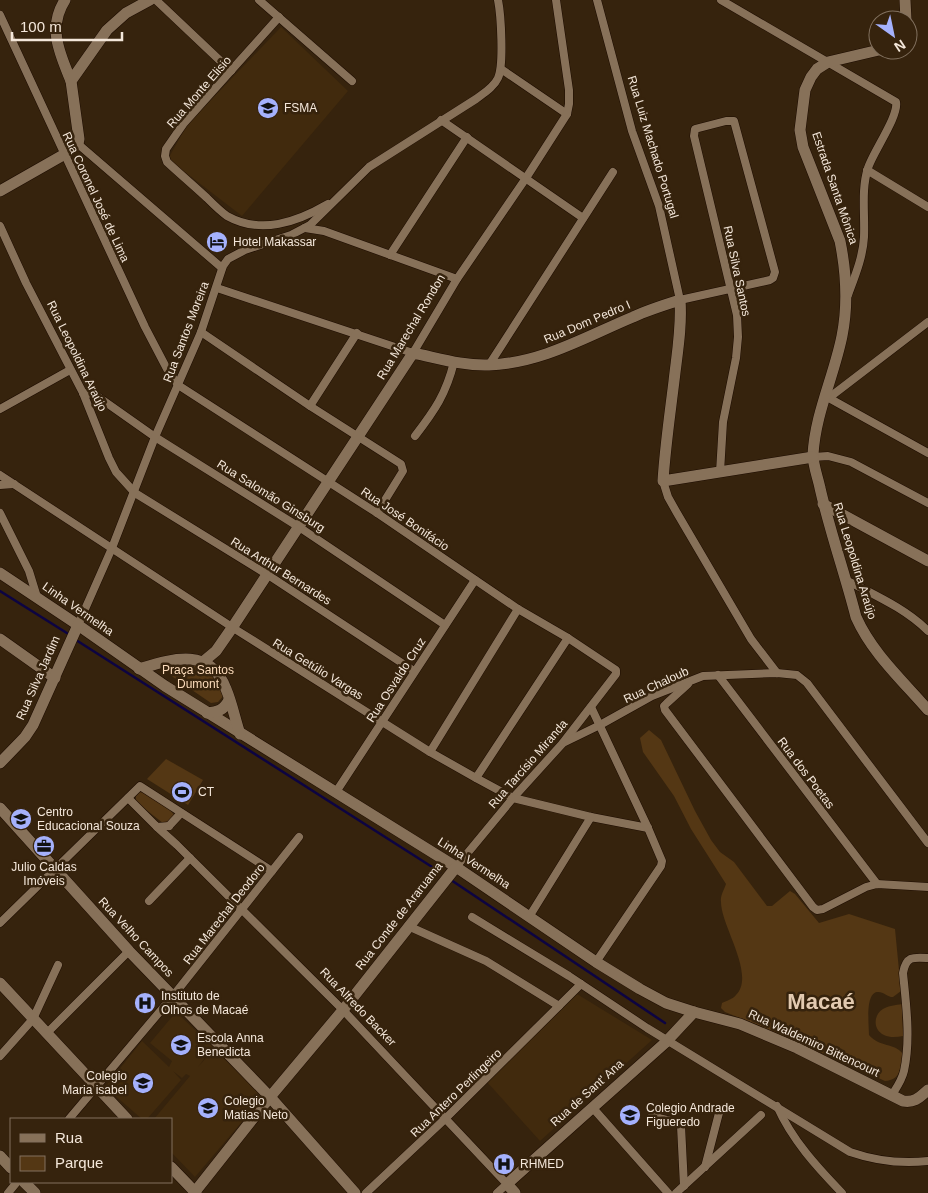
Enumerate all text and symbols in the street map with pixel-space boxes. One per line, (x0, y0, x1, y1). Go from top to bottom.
scale bar (12, 10, 122, 42)
north arrow (868, 10, 918, 60)
text: 100 m (20, 18, 62, 35)
text: N (891, 36, 909, 55)
street label: Rua Monte Elisio (164, 53, 234, 131)
street label: Rua Luiz Machado Portugal (625, 74, 681, 220)
school or university icon: FSMA (256, 96, 280, 120)
place label: FSMA (284, 101, 317, 115)
street label: Rua Coronel José de Lima (60, 130, 133, 265)
street label: Estrada Santa Mônica (809, 130, 861, 246)
street label: Rua Silva Santos (721, 225, 753, 317)
hotel icon: Hotel Makassar (205, 230, 229, 254)
place label: Hotel Makassar (233, 235, 316, 249)
street label: Rua Marechal Rondon (374, 272, 448, 382)
street label: Rua Santos Moreira (160, 279, 212, 384)
street label: Rua Dom Pedro I (542, 297, 632, 347)
street label: Rua Leopoldina Araújo (44, 298, 110, 414)
street label: Rua Salomão Ginsburg (214, 457, 328, 535)
street label: Rua José Bonifácio (358, 484, 452, 554)
street label: Rua Leopoldina Araújo (831, 501, 880, 621)
street label: Rua Arthur Bernardes (228, 534, 334, 608)
street label: Linha Vermelha (40, 579, 116, 639)
street label: Rua Silva Jardim (13, 634, 63, 722)
street label: Rua Osvaldo Cruz (363, 635, 429, 725)
street label: Rua Getúlio Vargas (270, 636, 366, 702)
park label: Praça Santos Dumont (162, 663, 234, 691)
street label: Rua Chaloub (621, 664, 691, 706)
street label: Rua Tarcísio Miranda (486, 716, 571, 811)
street label: Rua dos Poetas (775, 735, 837, 811)
sports icon: CT (170, 780, 194, 804)
place label: CT (198, 785, 215, 799)
place label: Centro Educacional Souza (37, 805, 140, 833)
school or university icon: Centro Educacional Souza (9, 807, 33, 831)
office icon: Julio Caldas Imóveis (32, 834, 56, 858)
street label: Linha Vermelha (435, 834, 513, 892)
street label: Rua Conde de Araruama (353, 859, 446, 973)
place label: Julio Caldas Imóveis (11, 860, 77, 888)
street label: Rua Marechal Deodoro (180, 861, 268, 967)
street label: Rua Velho Campos (96, 894, 176, 980)
street label: Rua Alfredo Backer (317, 965, 399, 1049)
place label: Instituto de Olhos de Macaé (161, 989, 249, 1017)
district label: Macaé (787, 989, 855, 1014)
hospital icon: Instituto de Olhos de Macaé (133, 991, 157, 1015)
street label: Rua Waldemiro Bittencourt (746, 1006, 882, 1080)
place label: Escola Anna Benedicta (197, 1031, 264, 1059)
school or university icon: Escola Anna Benedicta (169, 1033, 193, 1057)
street label: Rua Antero Perlingeiro (408, 1046, 505, 1140)
street label: Rua de Sant' Ana (548, 1056, 626, 1129)
place label: Colegio Maria isabel (62, 1069, 127, 1097)
school or university icon: Colegio Maria isabel (131, 1071, 155, 1095)
place label: Colegio Matias Neto (224, 1094, 288, 1122)
school or university icon: Colegio Matias Neto (196, 1096, 220, 1120)
place label: Colegio Andrade Figueredo (646, 1101, 735, 1129)
school or university icon: Colegio Andrade Figueredo (618, 1103, 642, 1127)
legend (10, 1118, 172, 1183)
text: Rua (55, 1129, 83, 1146)
hospital icon: RHMED (492, 1152, 516, 1176)
text: Parque (55, 1154, 103, 1171)
place label: RHMED (520, 1157, 564, 1171)

